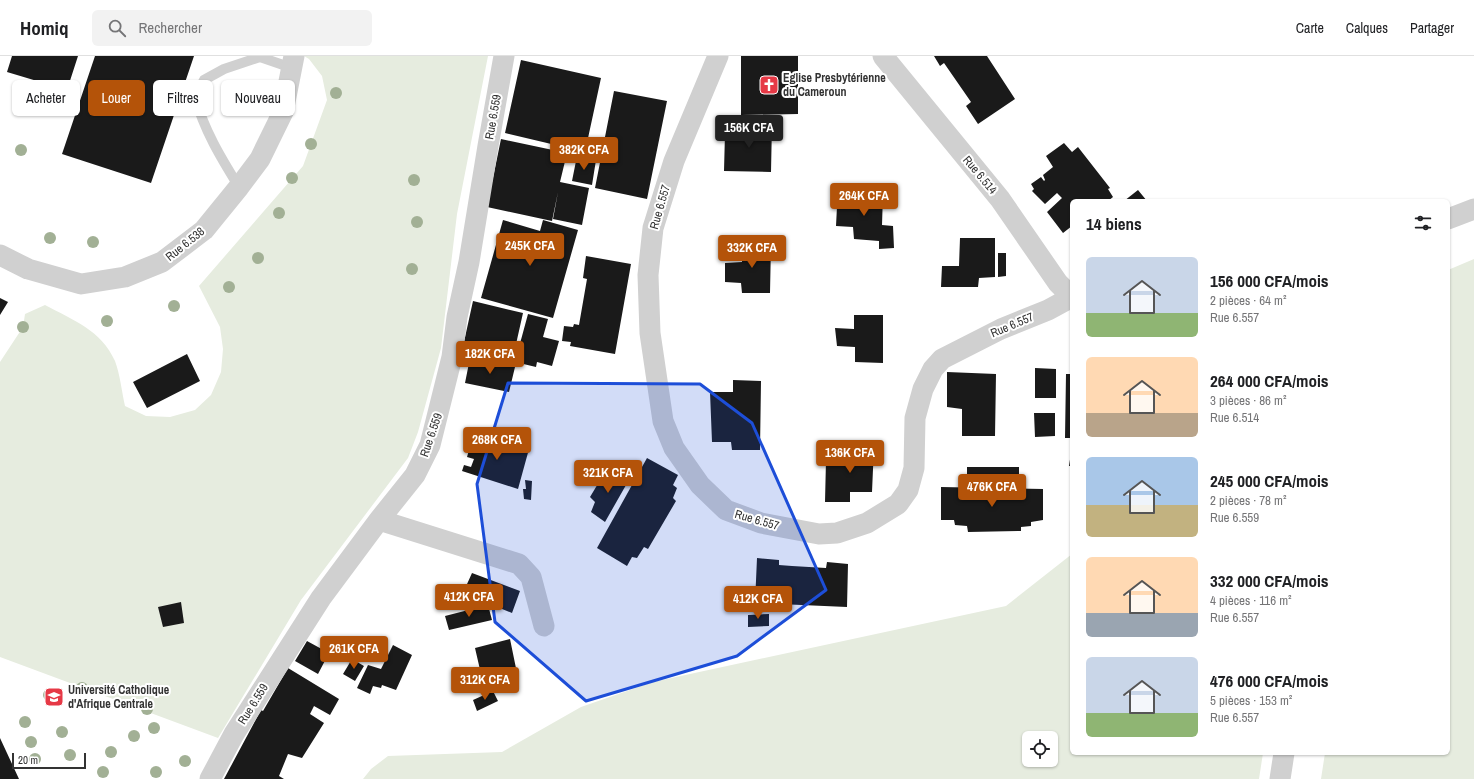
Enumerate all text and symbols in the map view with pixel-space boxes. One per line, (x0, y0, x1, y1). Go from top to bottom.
search box (92, 10, 372, 46)
text: Homiq (20, 15, 68, 41)
icon: search (106, 17, 128, 39)
text: Rechercher (138, 17, 202, 38)
text: Carte (1296, 19, 1324, 37)
text: Calques (1346, 19, 1388, 37)
text: Partager (1410, 19, 1454, 37)
place label: Eglise Presbytérienne du Cameroun (783, 70, 886, 100)
church icon: Eglise Presbytérienne du Cameroun (758, 74, 780, 96)
chip: Acheter (12, 80, 80, 116)
chip: Louer (88, 80, 145, 116)
chip: Filtres (153, 80, 213, 116)
chip: Nouveau (221, 80, 295, 116)
street label: Rue 6.559 (481, 93, 505, 141)
pin: 156K CFA (708, 115, 790, 149)
text: 156K CFA (724, 119, 774, 136)
pin: 382K CFA (543, 137, 625, 171)
text: 382K CFA (559, 141, 609, 158)
street label: Rue 6.514 (959, 152, 1001, 198)
street label: Rue 6.557 (646, 182, 674, 231)
pin: 264K CFA (823, 183, 905, 217)
text: 264K CFA (839, 187, 889, 204)
text: 14 biens (1086, 212, 1142, 235)
icon: filters (1412, 212, 1434, 234)
street label: Rue 6.538 (162, 223, 208, 265)
pin: 245K CFA (489, 233, 571, 267)
pin: 332K CFA (711, 235, 793, 269)
text: 245K CFA (505, 237, 555, 254)
text: 332K CFA (727, 239, 777, 256)
text: 156 000 CFA/mois (1210, 269, 1329, 292)
icon: home (1118, 273, 1166, 321)
text: 2 pièces · 64 m² (1210, 292, 1286, 309)
street label: Rue 6.557 (988, 309, 1037, 341)
text: Rue 6.557 (1210, 309, 1259, 326)
pin: 182K CFA (449, 341, 531, 375)
text: 182K CFA (465, 345, 515, 362)
text: 264 000 CFA/mois (1210, 369, 1329, 392)
icon: home (1118, 373, 1166, 421)
text: 3 pièces · 86 m² (1210, 392, 1286, 409)
text: Rue 6.514 (1210, 409, 1259, 426)
street label: Rue 6.559 (416, 411, 446, 459)
pin: 268K CFA (456, 427, 538, 461)
text: 268K CFA (472, 431, 522, 448)
pin: 136K CFA (809, 440, 891, 474)
text: 136K CFA (825, 444, 875, 461)
pin: 321K CFA (567, 460, 649, 494)
text: 321K CFA (583, 464, 633, 481)
text: 245 000 CFA/mois (1210, 469, 1329, 492)
icon: home (1118, 473, 1166, 521)
pin: 476K CFA (951, 474, 1033, 508)
text: 476K CFA (967, 478, 1017, 495)
text: 2 pièces · 78 m² (1210, 492, 1286, 509)
street label: Rue 6.557 (733, 506, 782, 534)
text: Rue 6.559 (1210, 509, 1259, 526)
text: 332 000 CFA/mois (1210, 569, 1329, 592)
icon: home (1118, 573, 1166, 621)
pin: 412K CFA (428, 584, 510, 618)
pin: 412K CFA (717, 586, 799, 620)
text: 412K CFA (444, 588, 494, 605)
text: 412K CFA (733, 590, 783, 607)
text: 4 pièces · 116 m² (1210, 592, 1292, 609)
text: Rue 6.557 (1210, 609, 1259, 626)
pin: 261K CFA (313, 636, 395, 670)
text: 261K CFA (329, 640, 379, 657)
pin: 312K CFA (444, 667, 526, 701)
text: 476 000 CFA/mois (1210, 669, 1329, 692)
text: 312K CFA (460, 671, 510, 688)
icon: home (1118, 673, 1166, 721)
street label: Rue 6.559 (234, 681, 272, 727)
place label: Université Catholique d'Afrique Centrale (68, 682, 170, 712)
school or university icon: Université Catholique d'Afrique Centrale (43, 686, 65, 708)
text: 5 pièces · 153 m² (1210, 692, 1292, 709)
text: Rue 6.557 (1210, 709, 1259, 726)
map controls (1022, 731, 1058, 767)
button: locate (1022, 731, 1058, 767)
scale bar (12, 751, 86, 770)
text: 20 m (18, 753, 38, 767)

